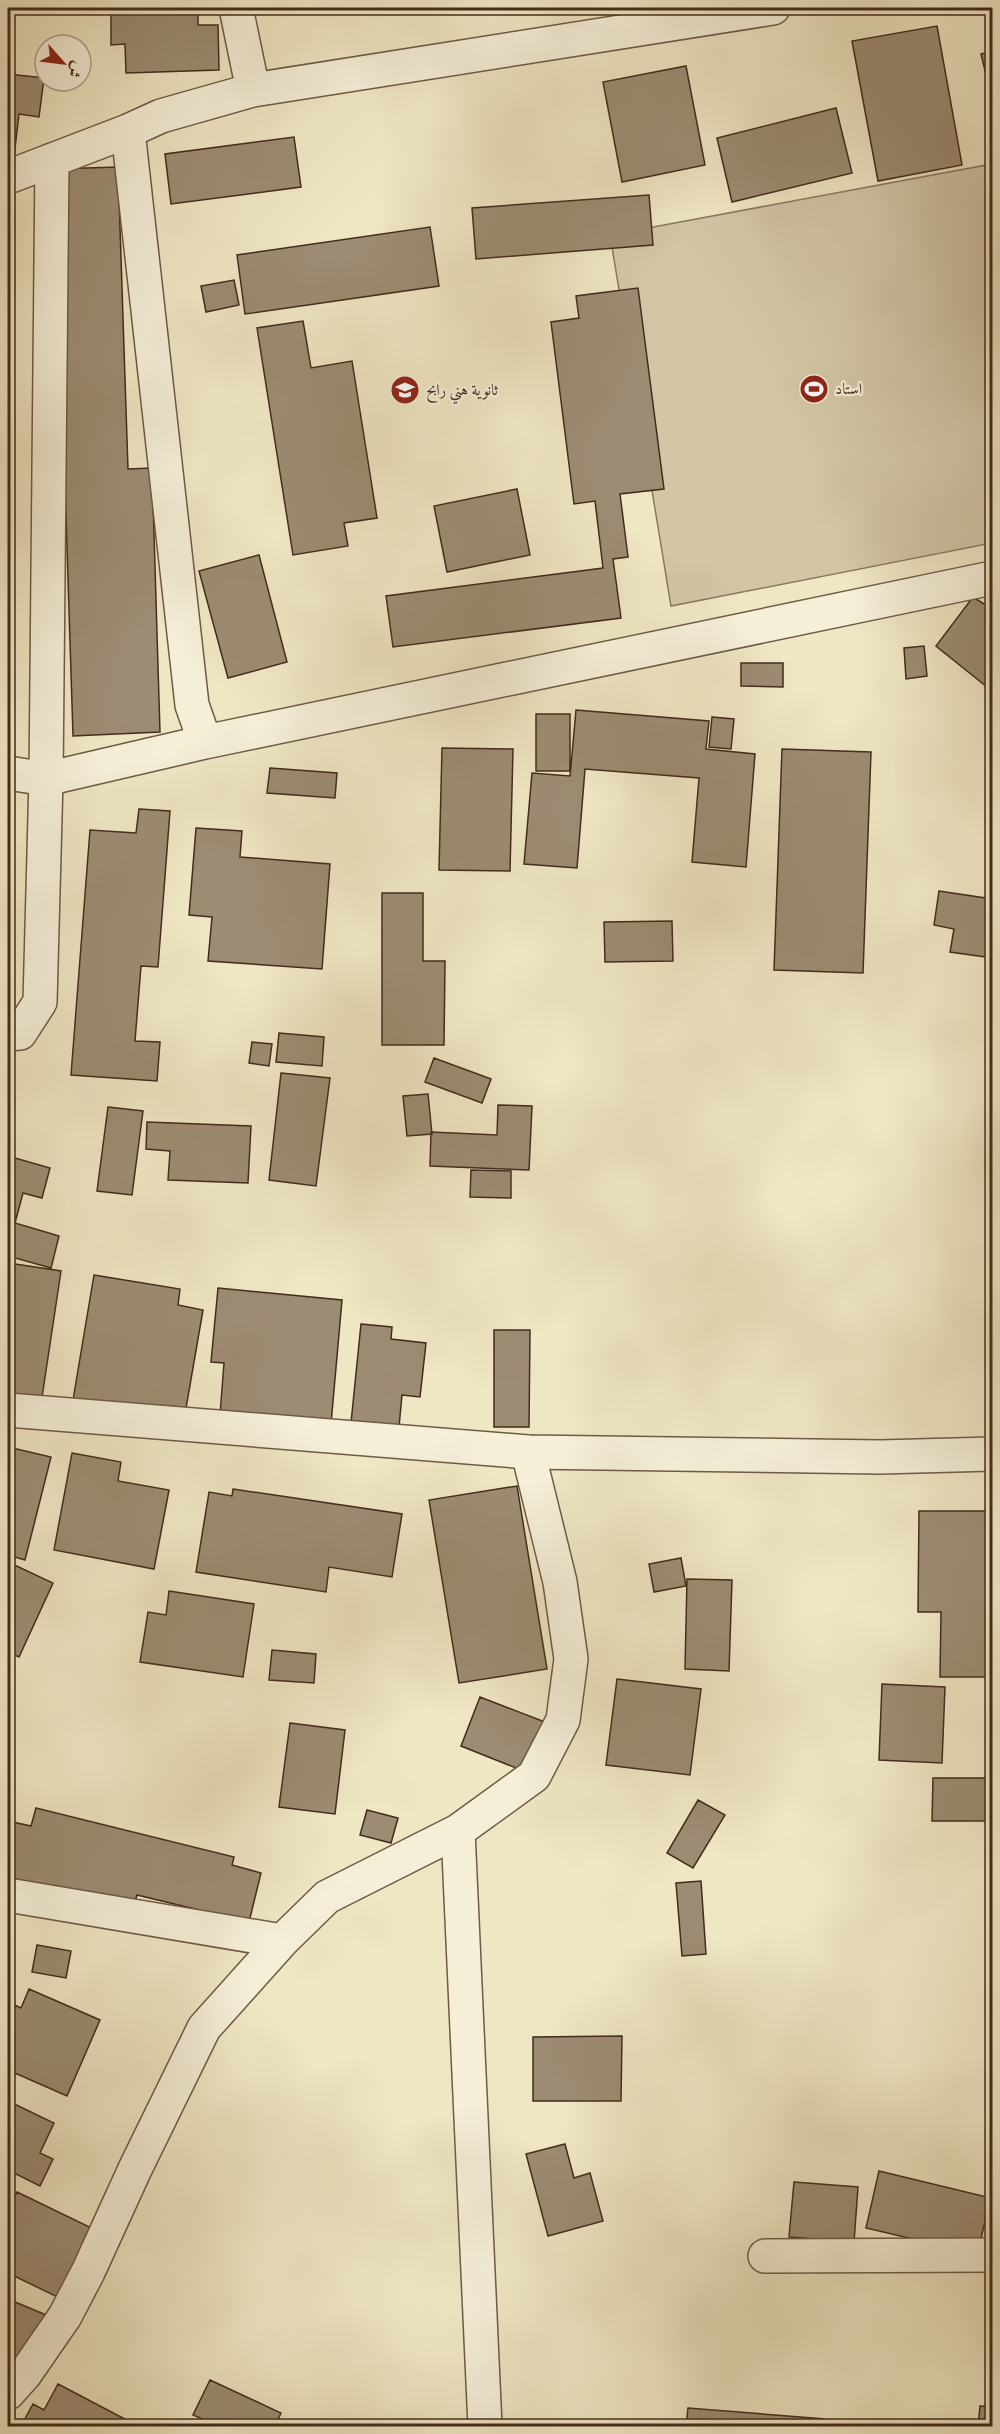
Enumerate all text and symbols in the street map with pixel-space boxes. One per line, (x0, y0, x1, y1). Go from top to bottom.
north arrow (33, 33, 93, 93)
text: ش (62, 57, 89, 82)
sports icon: استاد (798, 373, 830, 405)
school or university icon: ثانوية هني رابح (389, 374, 421, 406)
place label: استاد (835, 378, 862, 400)
place label: ثانوية هني رابح (426, 379, 499, 405)

